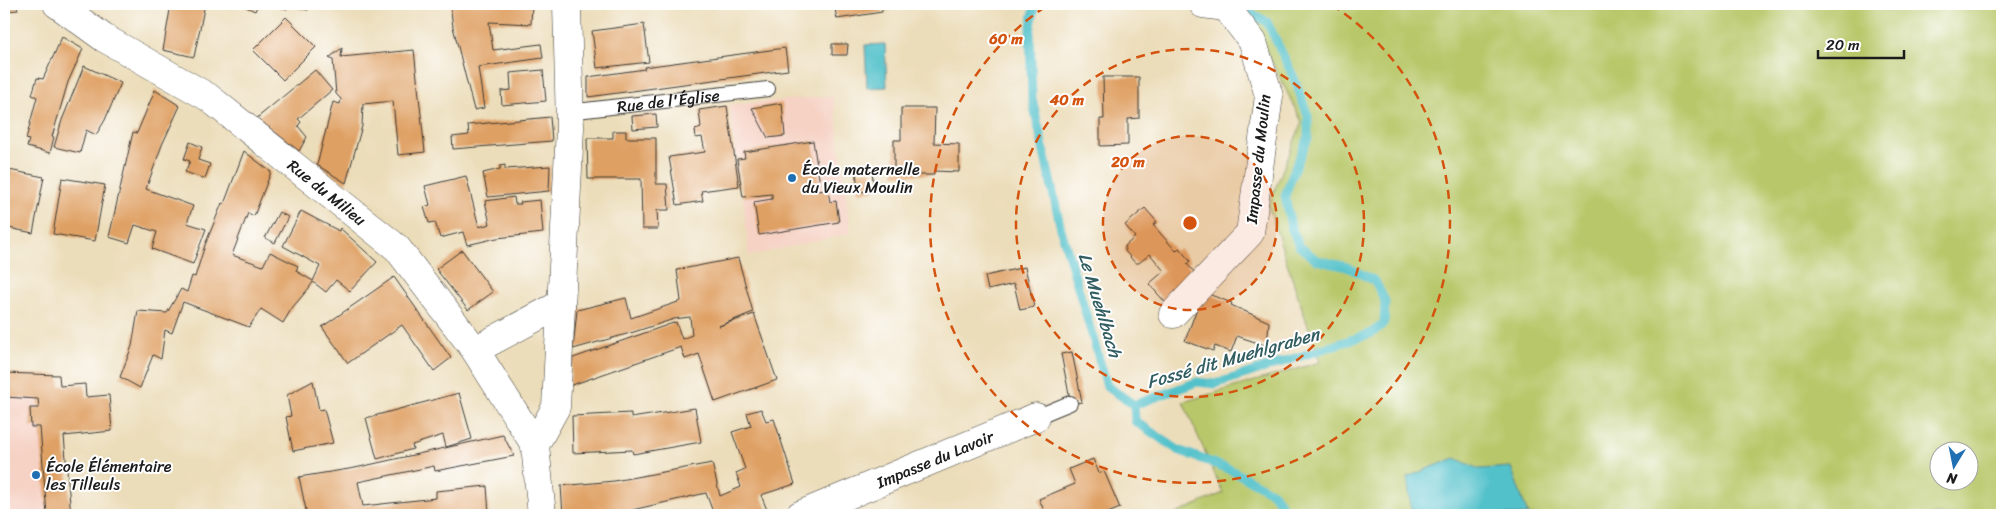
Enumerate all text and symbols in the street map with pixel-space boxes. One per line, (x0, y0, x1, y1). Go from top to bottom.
text: 60 m (988, 26, 1023, 52)
scale bar (1818, 28, 1905, 60)
text: 20 m (1826, 32, 1860, 58)
street label: Rue de l'Église (615, 80, 721, 121)
text: 40 m (1049, 87, 1085, 113)
street label: Impasse du Moulin (1237, 92, 1279, 226)
text: 20 m (1110, 149, 1145, 175)
street label: Rue du Milieu (281, 151, 373, 233)
place label: École maternelle du Vieux Moulin (802, 155, 920, 202)
marker: École maternelle du Vieux Moulin (786, 172, 798, 184)
centre of rings (1181, 214, 1199, 232)
water label: Le Muehlbach (1069, 249, 1131, 363)
water label: Fossé dit Muehlgraben (1143, 317, 1325, 398)
street label: Impasse du Lavoir (871, 421, 999, 497)
north arrow (1928, 442, 1978, 492)
place label: École Élémentaire les Tilleuls (46, 452, 172, 499)
text: N (1945, 465, 1960, 492)
marker: École Élémentaire les Tilleuls (30, 469, 42, 481)

